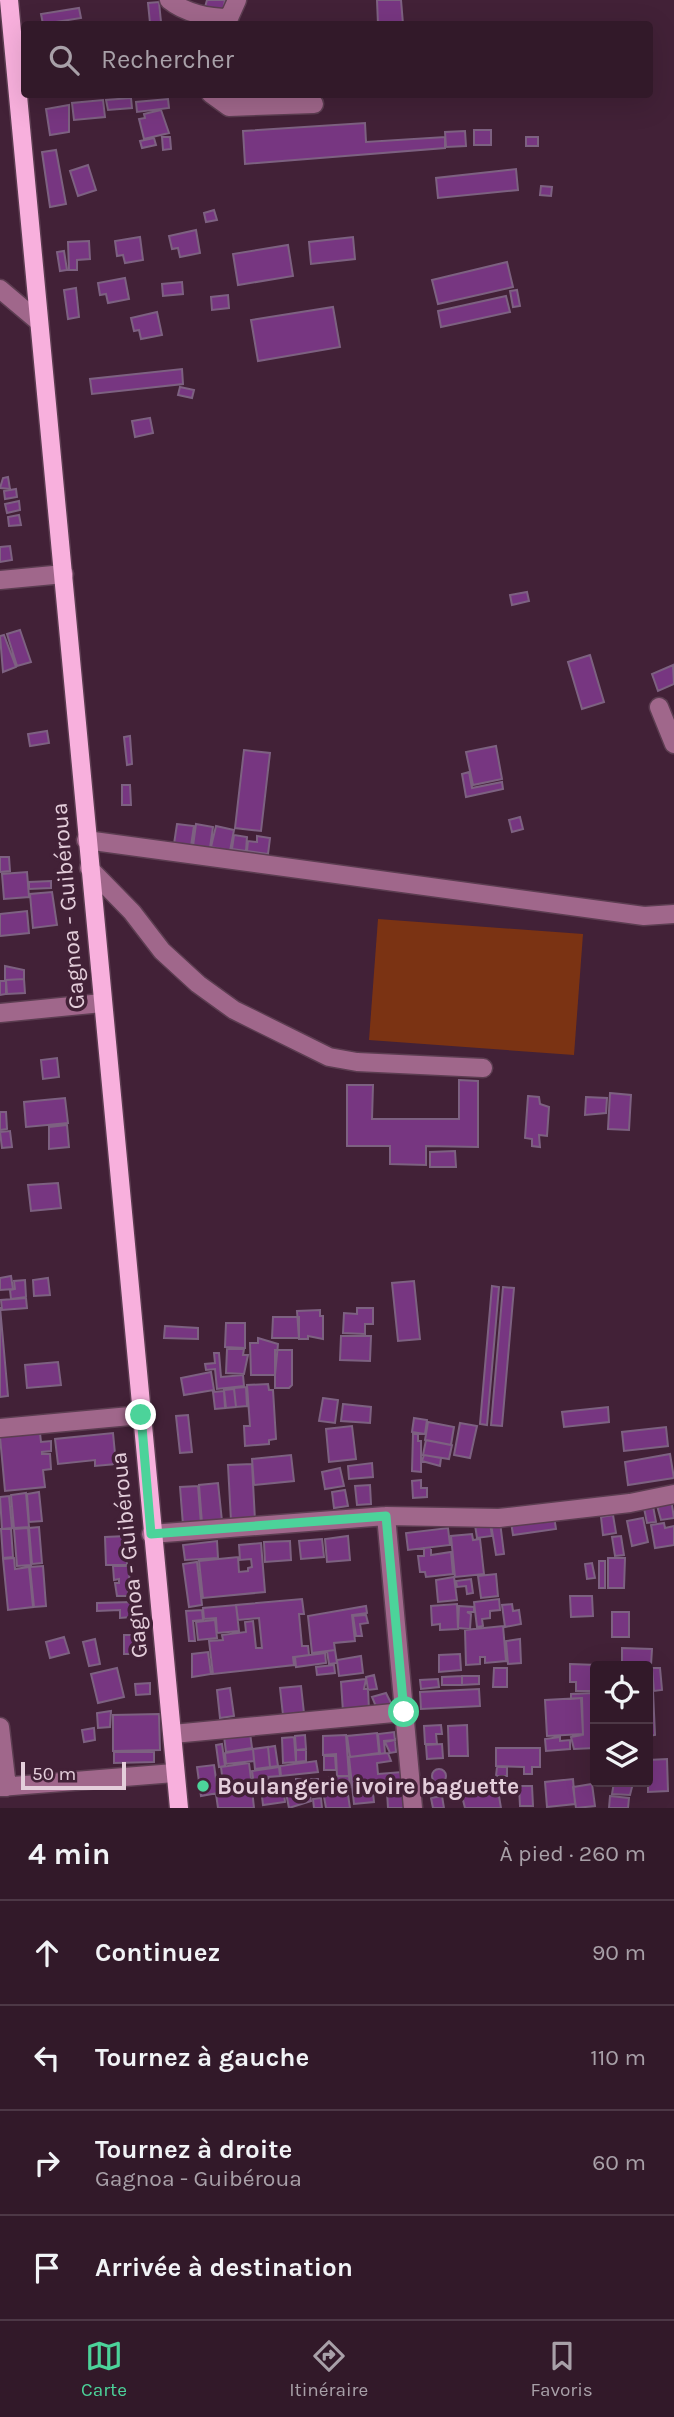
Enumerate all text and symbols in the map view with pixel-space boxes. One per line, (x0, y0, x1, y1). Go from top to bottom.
search box (21, 21, 653, 98)
icon: search (45, 41, 83, 79)
text: Rechercher (101, 44, 234, 75)
street label: Gagnoa - Guibéroua (46, 802, 90, 1010)
route end (125, 1399, 156, 1430)
street label: Gagnoa - Guibéroua (105, 1451, 153, 1659)
map controls (590, 1661, 653, 1787)
button: locate (590, 1661, 653, 1724)
route start (388, 1696, 419, 1727)
button: layers (590, 1724, 653, 1787)
scale bar (21, 1759, 126, 1791)
text: 50 m (32, 1763, 76, 1785)
place label: Boulangerie ivoire baguette (217, 1773, 519, 1800)
marker: Boulangerie ivoire baguette (195, 1778, 211, 1794)
text: 4 min (28, 1836, 110, 1872)
text: À pied · 260 m (499, 1840, 646, 1867)
icon: ahead (28, 1934, 66, 1972)
text: Continuez (95, 1937, 220, 1968)
text: 90 m (592, 1939, 646, 1966)
icon: left (28, 2039, 66, 2077)
text: Tournez à gauche (95, 2042, 309, 2073)
text: 110 m (590, 2044, 646, 2071)
text: Tournez à droite (95, 2134, 292, 2165)
icon: right (28, 2144, 66, 2182)
text: 60 m (592, 2149, 646, 2176)
text: Gagnoa - Guibéroua (95, 2165, 302, 2192)
icon: arrive (28, 2249, 66, 2287)
text: Arrivée à destination (95, 2252, 353, 2283)
tab: Carte (81, 2337, 127, 2401)
tab: Itinéraire (289, 2337, 368, 2401)
tab: Favoris (530, 2337, 593, 2401)

